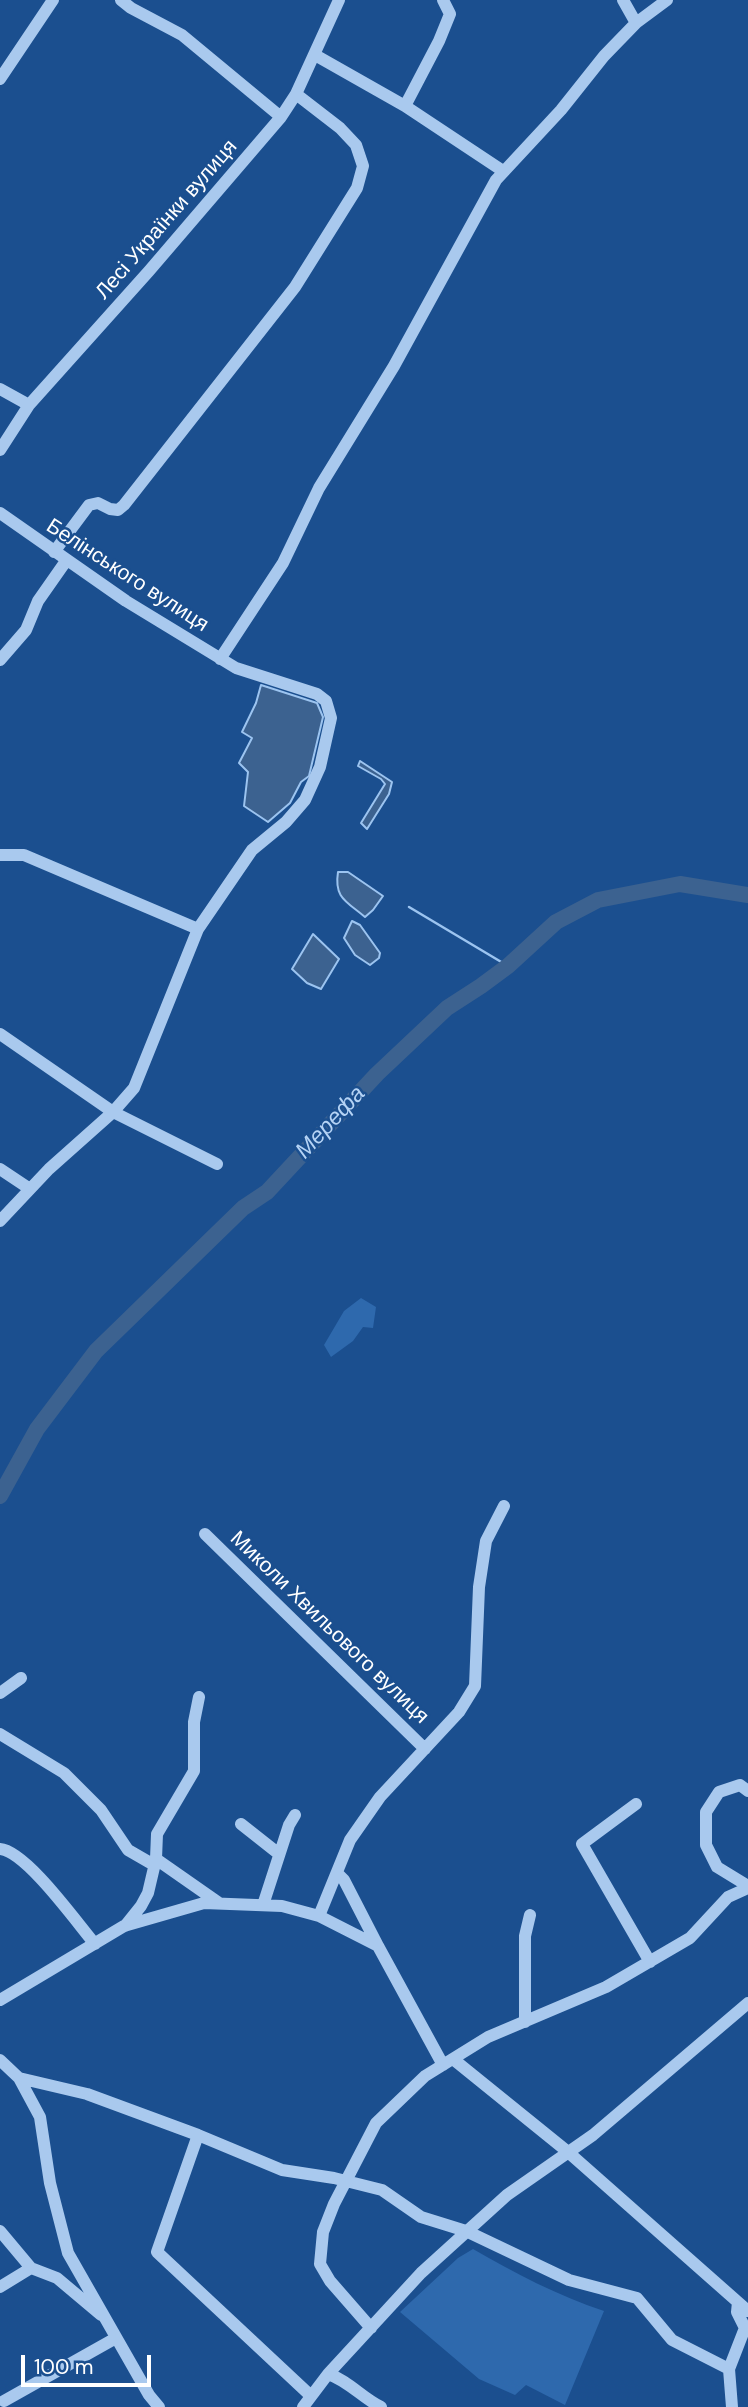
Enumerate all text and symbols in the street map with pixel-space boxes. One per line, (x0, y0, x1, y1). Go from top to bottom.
street label: Лесі Українки вулиця (91, 135, 243, 305)
street label: Белінського вулиця (41, 514, 213, 638)
water label: Мерефа (290, 1081, 372, 1165)
street label: Миколи Хвильового вулиця (224, 1526, 434, 1730)
scale bar (24, 2340, 154, 2384)
text: 100 m (34, 2353, 94, 2381)

